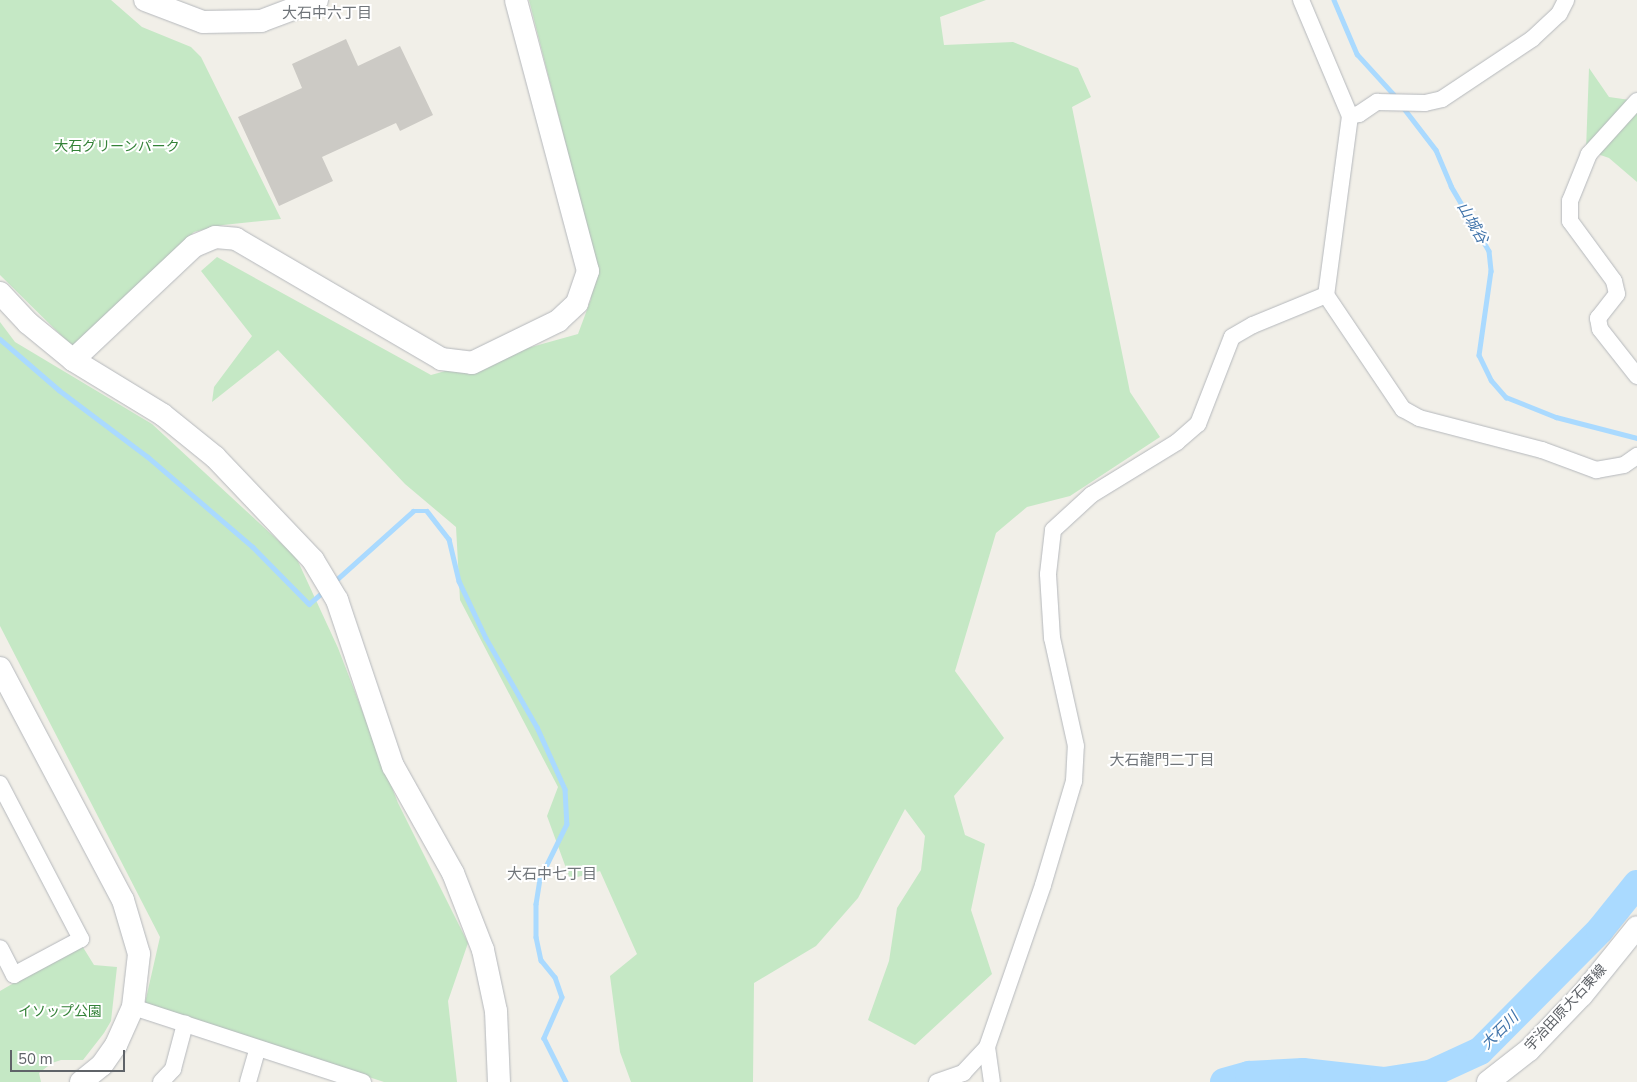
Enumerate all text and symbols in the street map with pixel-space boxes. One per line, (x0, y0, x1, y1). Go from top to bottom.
district label: 大石中六丁目 (282, 5, 372, 23)
park label: 大石グリーンパーク (54, 139, 180, 155)
water label: 山城谷 (1453, 199, 1491, 247)
district label: 大石龍門二丁目 (1110, 752, 1214, 770)
district label: 大石中七丁目 (507, 866, 597, 884)
street label: 宇治田原大石東線 (1522, 961, 1610, 1055)
park label: イソップ公園 (18, 1004, 102, 1020)
water label: 大石川 (1478, 1009, 1522, 1053)
scale bar (12, 1040, 128, 1072)
text: 50 m (18, 1049, 53, 1069)

